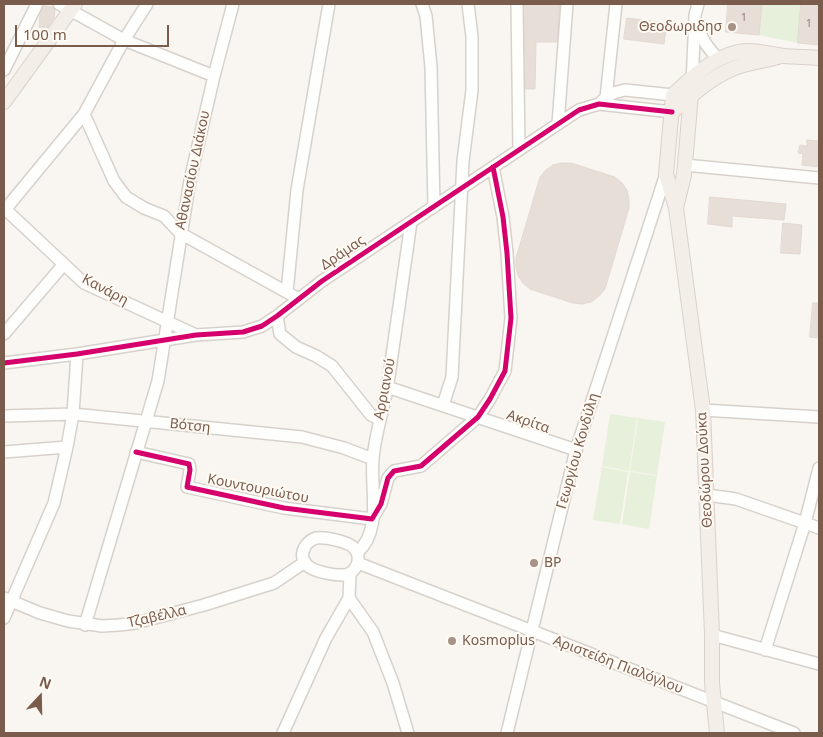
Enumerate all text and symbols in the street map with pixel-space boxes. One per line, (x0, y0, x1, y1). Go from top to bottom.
house number: 1 (741, 11, 747, 25)
scale bar (18, 15, 171, 47)
house number: 1 (806, 17, 812, 31)
place label: Θεοδωριδησ (639, 19, 722, 35)
marker: Θεοδωριδησ (726, 21, 738, 33)
text: 100 m (23, 24, 67, 44)
street label: Αθανασίου Διάκου (172, 109, 214, 231)
street label: Δράμας (318, 232, 368, 274)
street label: Κανάρη (79, 271, 131, 309)
street label: Αρριανού (371, 357, 399, 421)
street label: Γεωργίου Κονδύλη (553, 391, 603, 511)
street label: Ακρίτα (504, 407, 552, 437)
street label: Θεοδώρου Δούκα (694, 412, 716, 528)
street label: Βότση (169, 415, 211, 437)
street label: Κουντουριώτου (206, 471, 310, 507)
place label: BP (544, 555, 562, 571)
marker: BP (528, 557, 540, 569)
street label: Τζαβέλλα (126, 602, 188, 632)
street label: Αριστείδη Πιαλόγλου (551, 632, 685, 698)
place label: Kosmoplus (462, 633, 535, 649)
marker: Kosmoplus (446, 635, 458, 647)
north arrow (15, 672, 65, 722)
text: N (37, 672, 54, 693)

